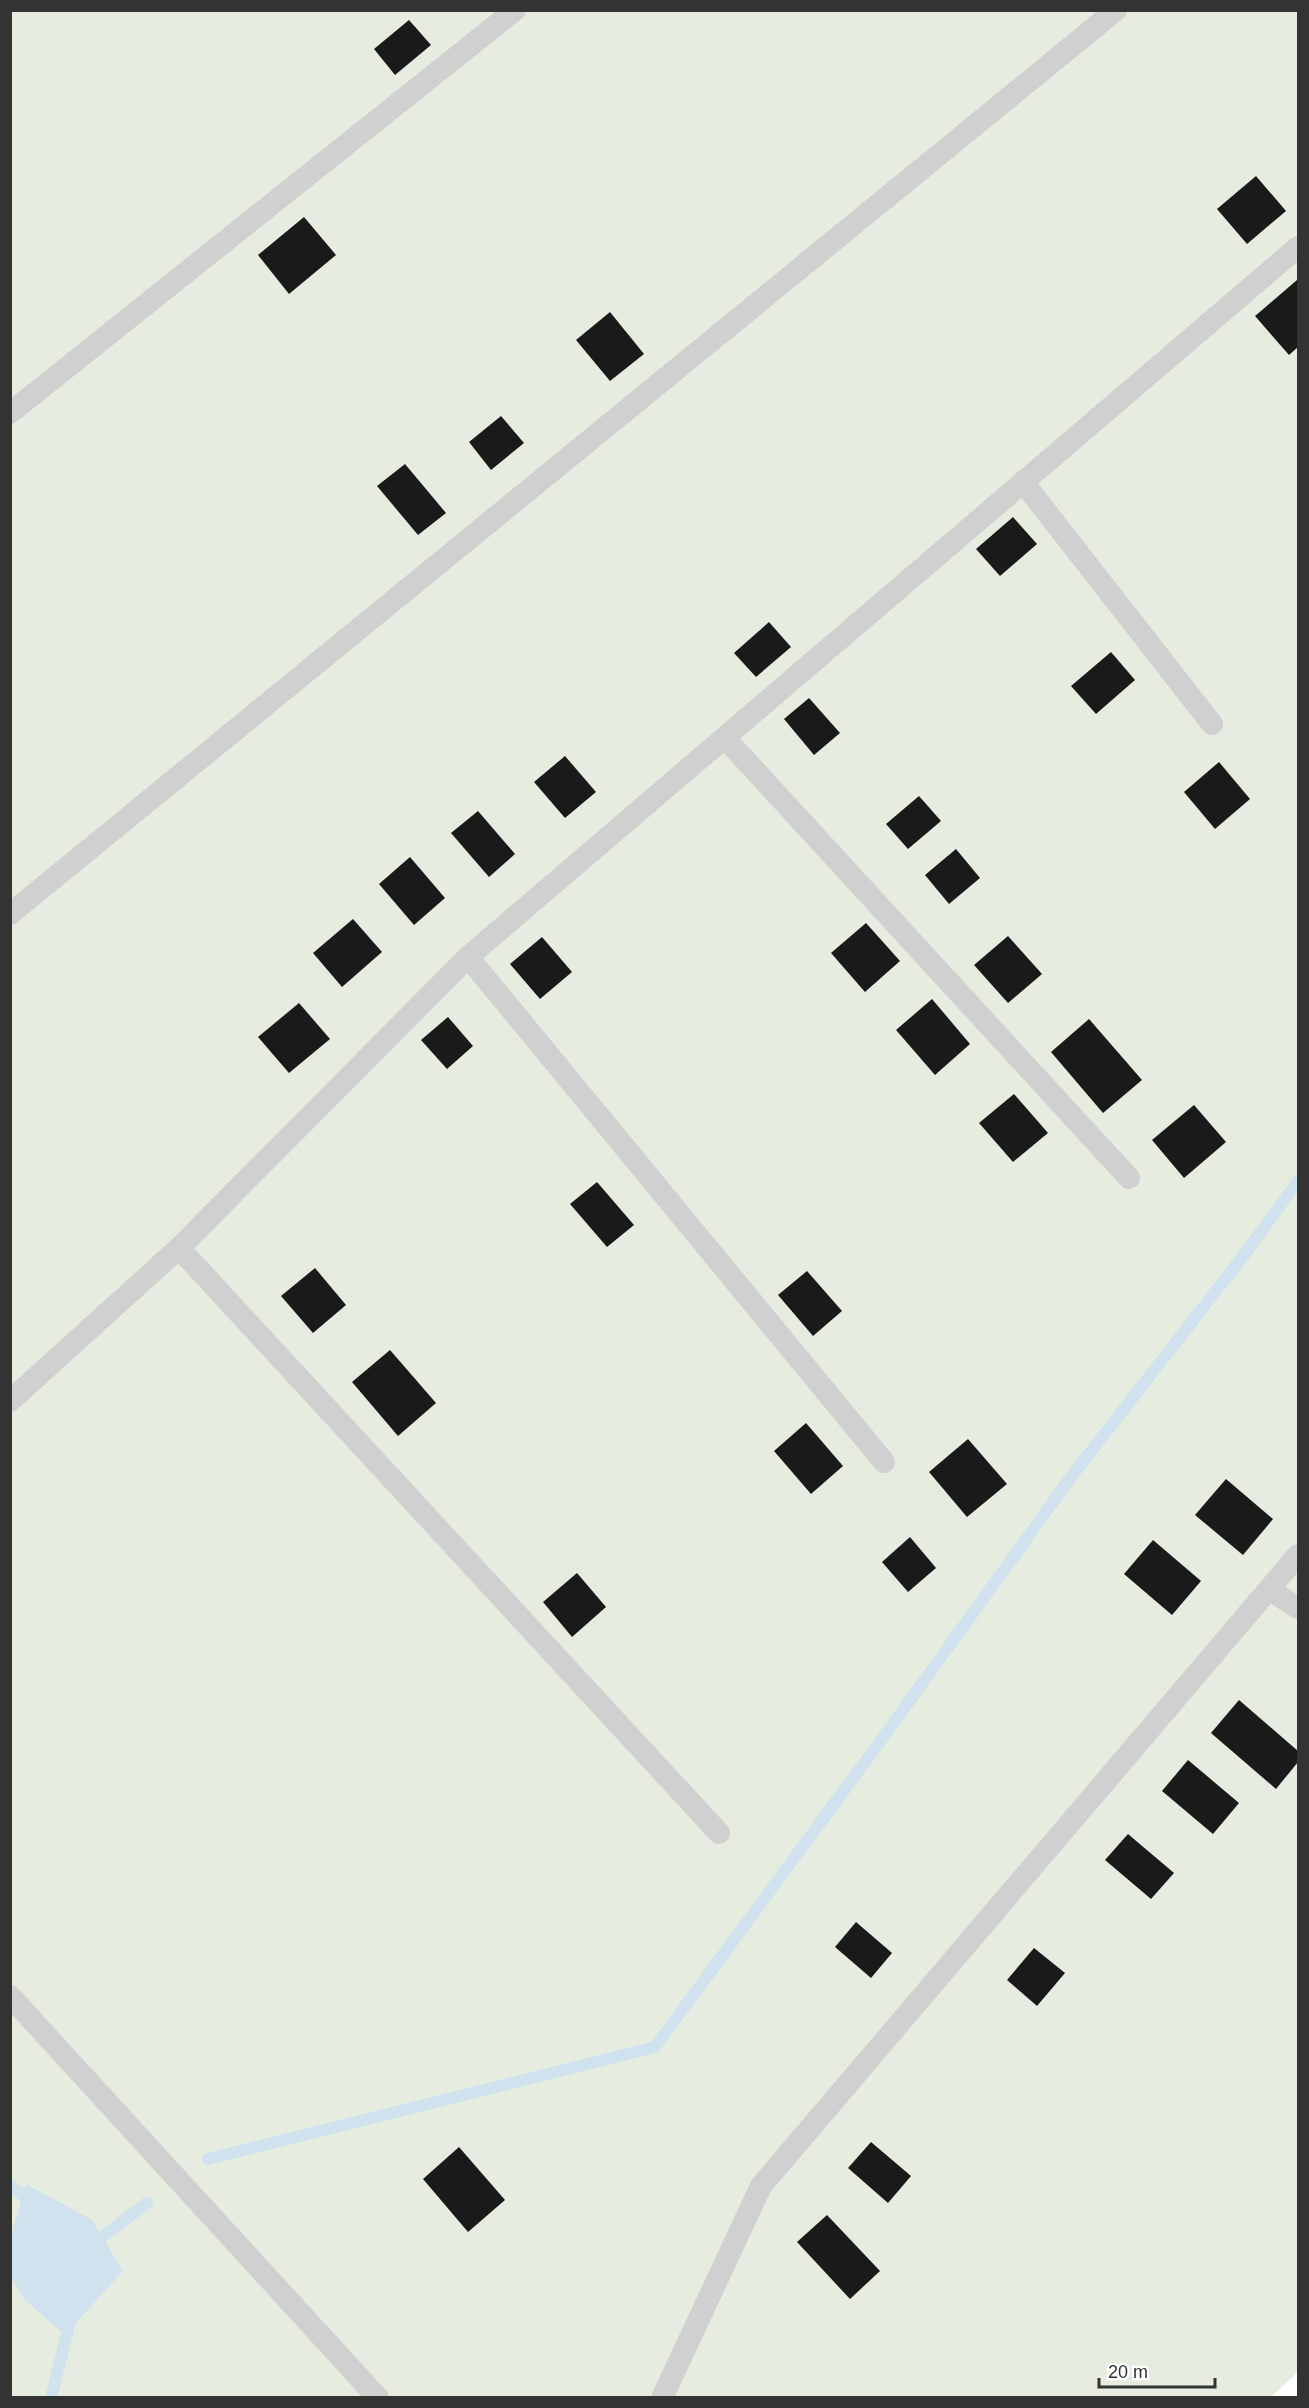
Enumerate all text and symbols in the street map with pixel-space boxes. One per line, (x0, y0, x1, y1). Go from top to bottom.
scale bar (1099, 2351, 1214, 2389)
text: 20 m (1108, 2362, 1148, 2382)

